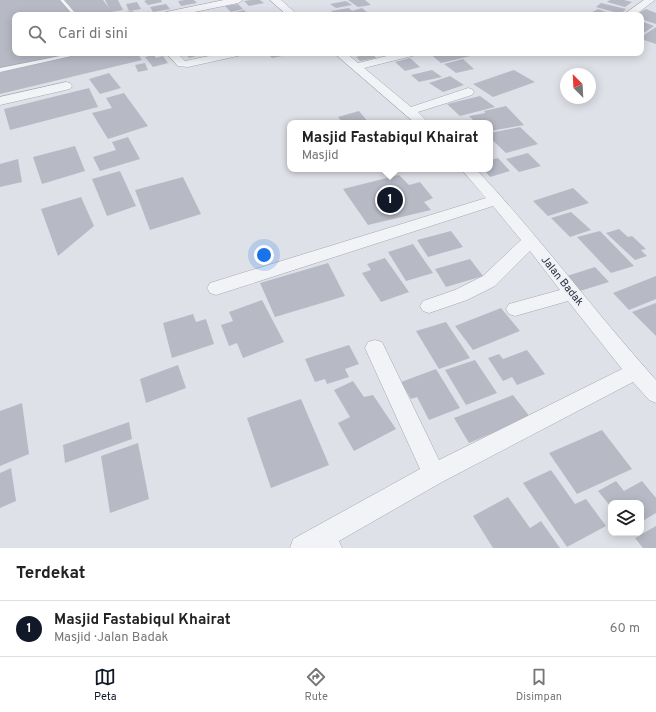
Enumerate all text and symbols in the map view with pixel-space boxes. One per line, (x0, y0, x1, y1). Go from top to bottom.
search box (12, 12, 644, 56)
icon: search (26, 23, 48, 45)
text: Cari di sini (58, 25, 128, 44)
north arrow (560, 68, 596, 104)
popup (287, 120, 493, 172)
text: Masjid Fastabiqul Khairat (302, 129, 478, 148)
text: Masjid (302, 148, 339, 164)
pin: 1 (377, 185, 403, 215)
your location (254, 245, 274, 265)
street label: Jalan Badak (538, 253, 587, 309)
map controls (608, 500, 644, 536)
button: layers (608, 500, 644, 536)
text: Terdekat (16, 563, 85, 585)
text: Masjid Fastabiqul Khairat (54, 611, 231, 630)
text: 1 (26, 621, 32, 637)
text: 60 m (610, 621, 640, 637)
text: Masjid · Jalan Badak (54, 630, 168, 646)
tab: Peta (94, 666, 117, 704)
tab: Rute (305, 666, 328, 704)
tab: Disimpan (516, 666, 562, 704)

